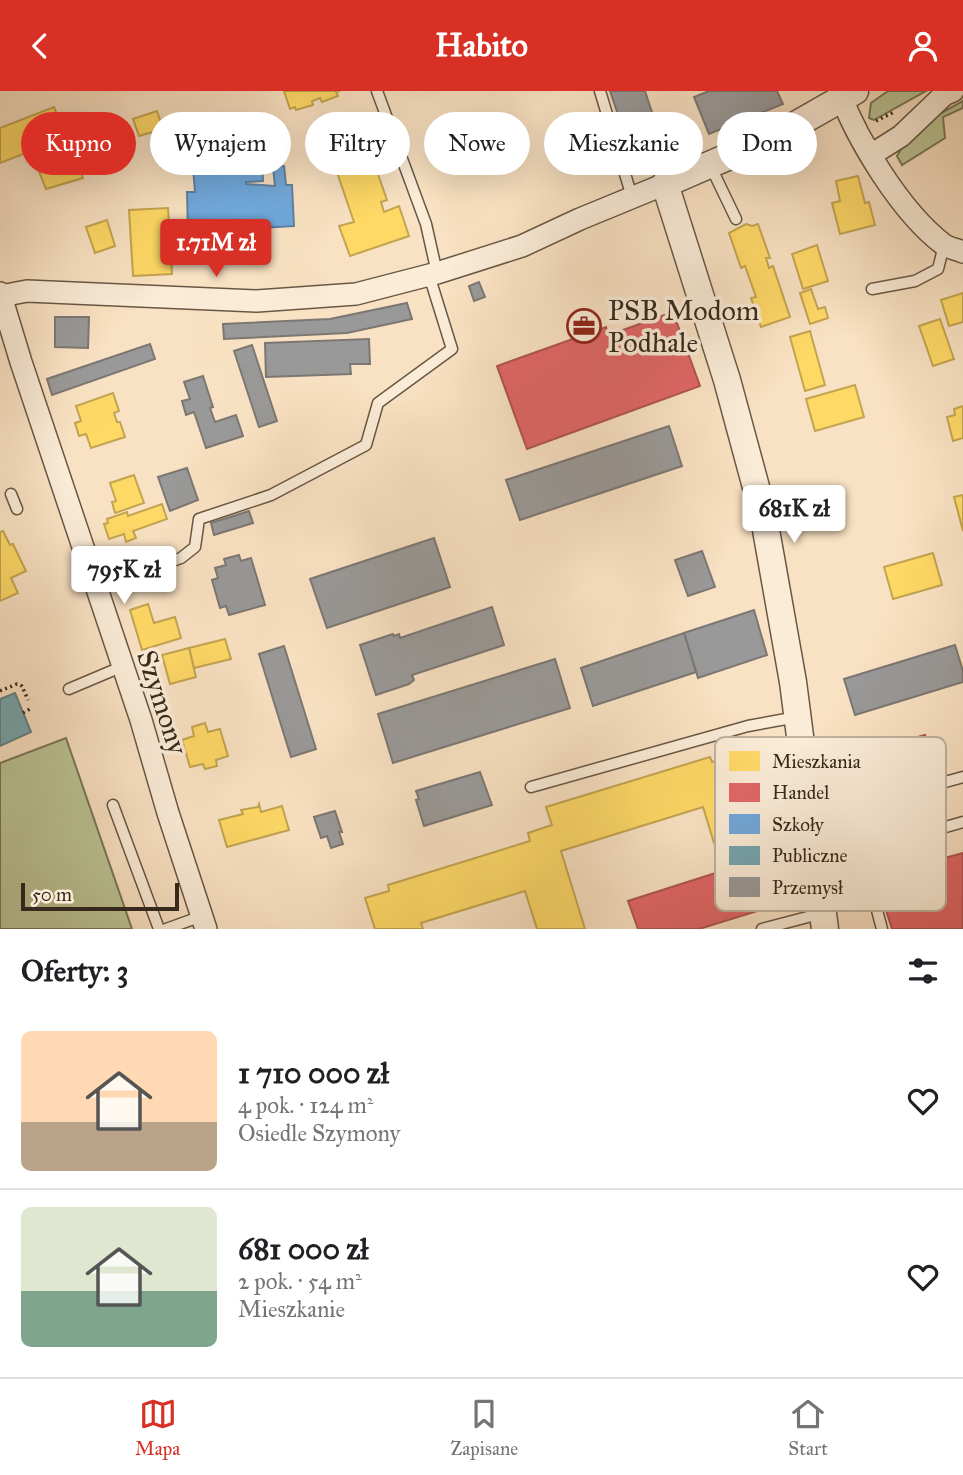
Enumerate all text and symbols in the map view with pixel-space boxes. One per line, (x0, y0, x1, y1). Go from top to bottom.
text: Habito (435, 26, 528, 65)
icon: back (21, 27, 59, 65)
icon: person (904, 27, 942, 65)
chip: Kupno (21, 112, 136, 175)
chip: Wynajem (150, 112, 291, 175)
chip: Filtry (305, 112, 410, 175)
chip: Nowe (424, 112, 530, 175)
chip: Mieszkanie (544, 112, 703, 175)
chip: Dom (717, 112, 817, 175)
pin: 1.71M zł (144, 219, 288, 279)
text: 1.71M zł (176, 228, 256, 256)
place label: PSB Modom Podhale (608, 293, 759, 360)
office icon: PSB Modom Podhale (565, 307, 603, 345)
pin: 681K zł (729, 485, 859, 545)
text: 681K zł (758, 494, 830, 522)
pin: 795K zł (59, 547, 189, 606)
text: 795K zł (87, 555, 161, 583)
street label: Szymony (129, 646, 196, 760)
legend (715, 737, 946, 911)
text: Mieszkania (772, 750, 862, 773)
text: Handel (772, 781, 830, 804)
text: Szkoły (772, 813, 825, 836)
text: Publiczne (772, 844, 848, 867)
text: Przemysł (772, 876, 844, 899)
scale bar (21, 880, 178, 912)
text: 50 m (32, 883, 72, 906)
icon: filters (904, 952, 942, 990)
text: Oferty: 3 (21, 953, 129, 989)
text: 1 710 000 zł (238, 1055, 389, 1091)
icon: home (77, 1059, 161, 1143)
icon: heart (904, 1082, 942, 1120)
text: 4 pok. · 124 m² (238, 1091, 374, 1119)
text: Osiedle Szymony (238, 1119, 400, 1147)
text: 681 000 zł (238, 1231, 368, 1267)
icon: home (77, 1235, 161, 1319)
icon: heart (904, 1258, 942, 1296)
text: 2 pok. · 54 m² (238, 1267, 362, 1295)
text: Mieszkanie (238, 1295, 345, 1323)
tab: Mapa (135, 1395, 180, 1460)
tab: Zapisane (450, 1395, 518, 1460)
tab: Start (788, 1395, 828, 1460)

